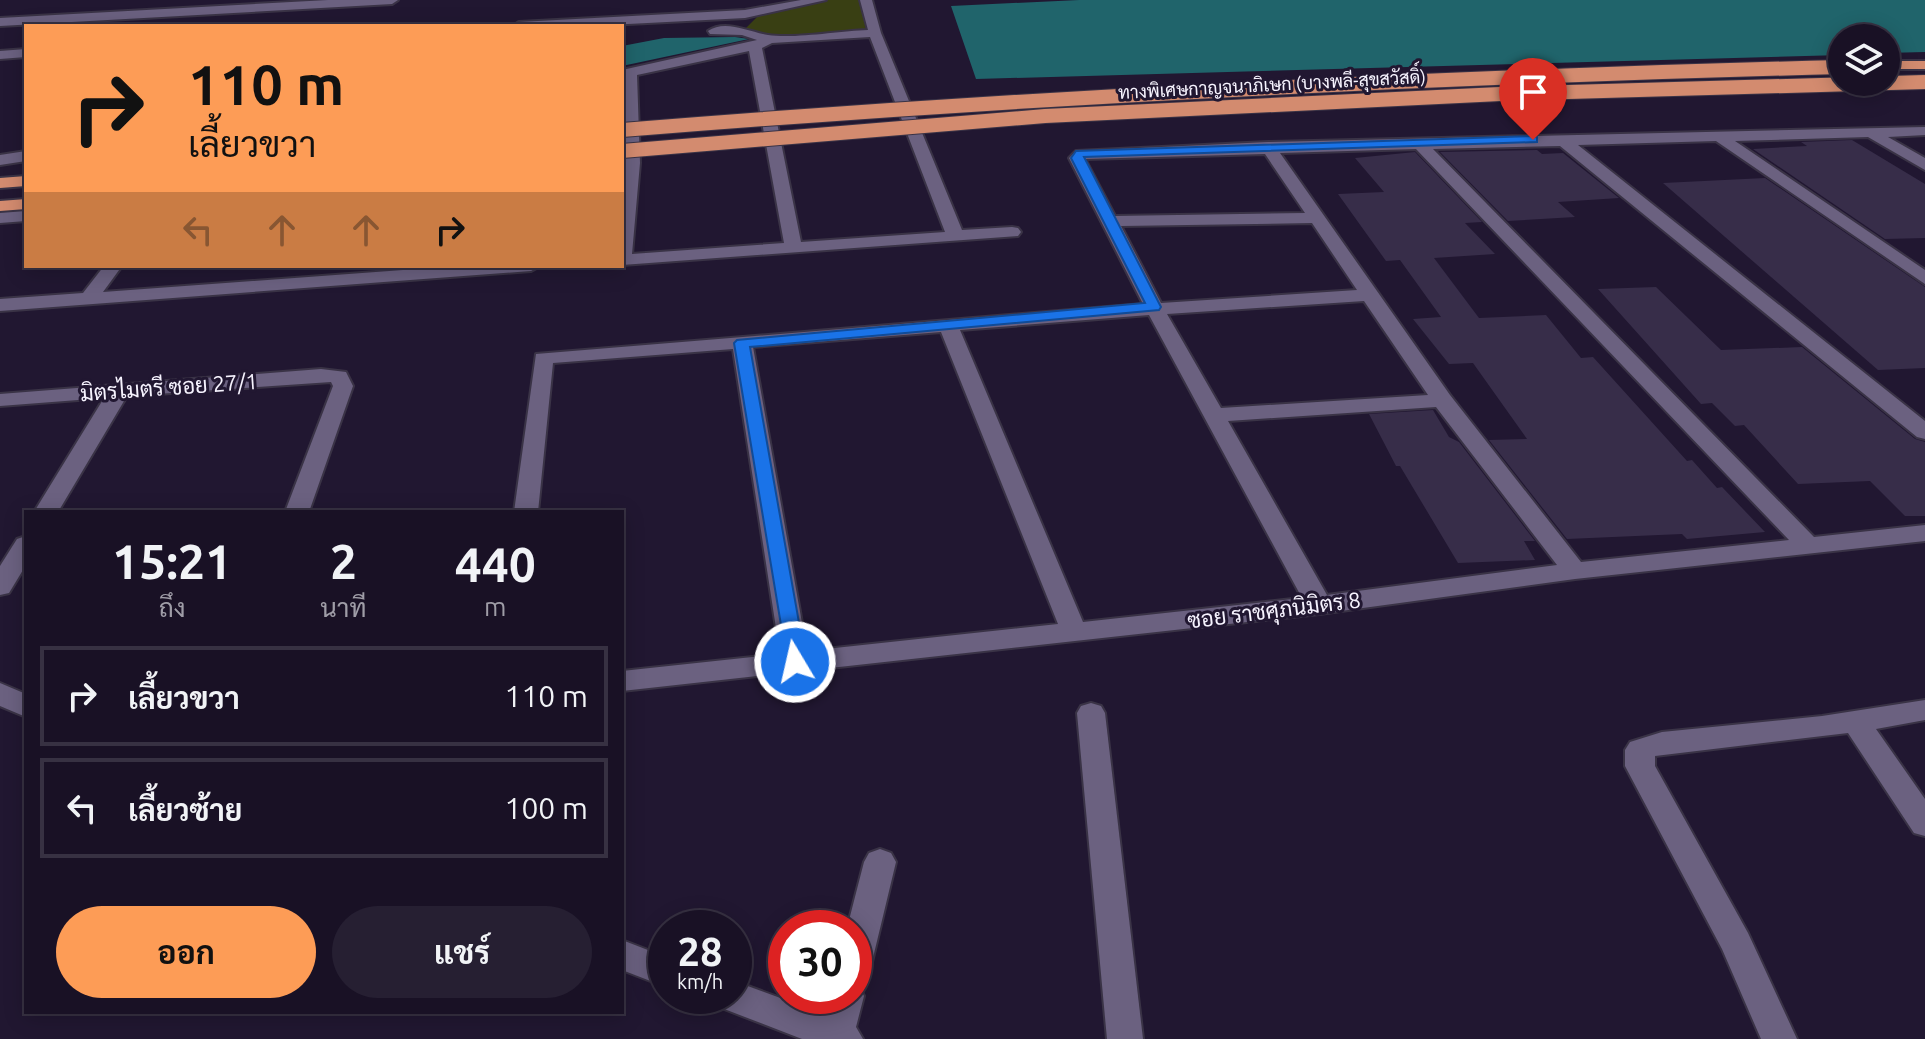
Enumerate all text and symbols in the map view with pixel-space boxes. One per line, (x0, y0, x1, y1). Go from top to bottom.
map controls (1828, 24, 1900, 96)
button: layers (1828, 24, 1900, 96)
text: 110 m (188, 53, 344, 116)
icon: right (56, 56, 160, 160)
pin (1499, 58, 1567, 140)
street label: ทางพิเศษกาญจนาภิเษก (บางพลี-สุขสวัสดิ์) (1117, 61, 1427, 105)
icon: arrive (1511, 70, 1555, 114)
text: เลี้ยวขวา (188, 123, 316, 164)
icon: left (176, 208, 220, 252)
icon: ahead (260, 208, 304, 252)
icon: ahead (344, 208, 388, 252)
icon: right (428, 208, 472, 252)
street label: มิตรไมตรี ซอย 27/1 (79, 367, 259, 405)
text: 15:21 (112, 534, 232, 588)
text: 2 (330, 534, 357, 588)
text: 440 (455, 537, 536, 591)
street label: ซอย ราชศุภนิมิตร 8 (1186, 586, 1363, 637)
text: m (484, 592, 506, 621)
text: ถึง (159, 593, 186, 622)
text: นาที (320, 593, 367, 622)
position arrow (753, 620, 837, 704)
icon: right (60, 674, 104, 718)
text: 110 m (504, 679, 588, 713)
text: เลี้ยวขวา (128, 681, 240, 715)
icon: left (60, 786, 104, 830)
text: 100 m (504, 791, 588, 825)
text: เลี้ยวซ้าย (128, 793, 242, 827)
button: ออก (56, 906, 316, 998)
button: แชร์ (332, 906, 592, 998)
speed limit sign: 30 (768, 910, 872, 1014)
text: 28 (677, 929, 723, 974)
text: km/h (677, 970, 723, 993)

